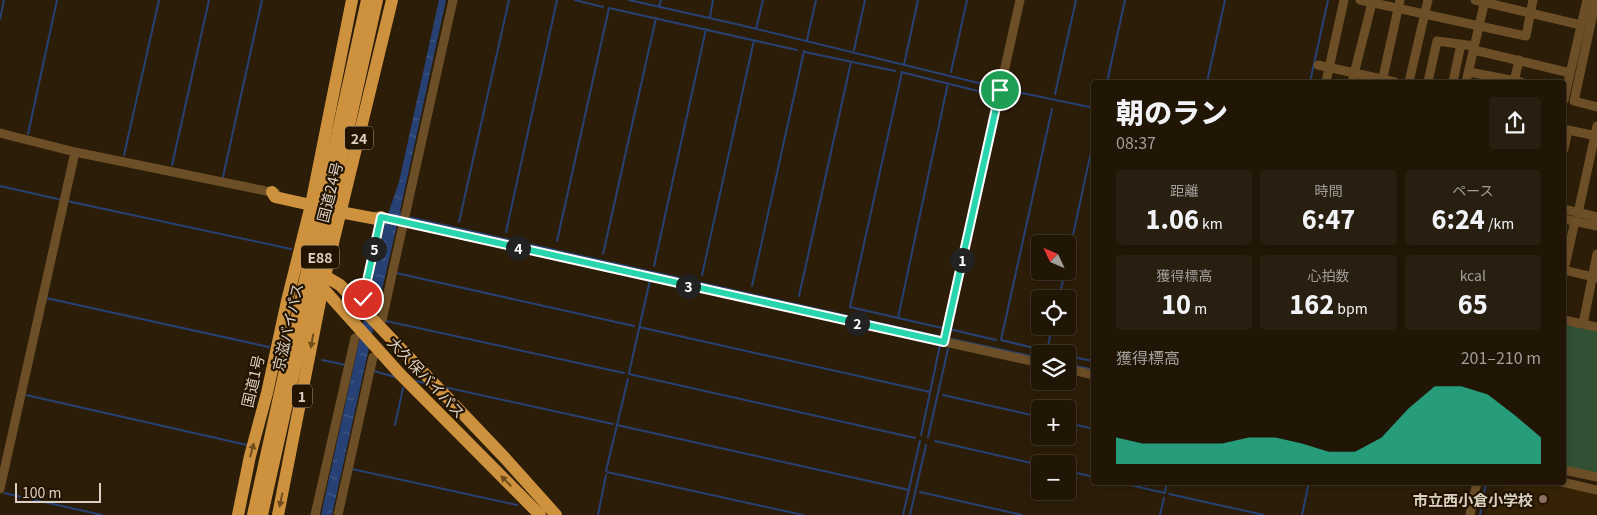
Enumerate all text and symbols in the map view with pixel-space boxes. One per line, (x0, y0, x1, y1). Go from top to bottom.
pin (979, 69, 1021, 111)
icon: arrive (986, 76, 1014, 104)
text: 朝のラン (1116, 91, 1228, 131)
button: share (1489, 97, 1541, 149)
road number: 24 (345, 126, 373, 150)
text: 08:37 (1116, 130, 1156, 154)
street label: 国道24号 (311, 160, 347, 224)
text: 距離 (1170, 180, 1198, 200)
text: 時間 (1314, 180, 1342, 200)
text: ペース (1452, 180, 1493, 200)
text: 1.06 (1146, 200, 1199, 236)
text: 6:47 (1302, 200, 1355, 236)
text: 6:24 (1431, 200, 1485, 236)
text: km (1199, 213, 1223, 233)
text: /km (1485, 213, 1514, 233)
north arrow (1031, 235, 1076, 280)
map controls (1031, 235, 1076, 500)
pin: 5 (362, 236, 386, 262)
pin: 4 (506, 236, 530, 260)
text: 4 (514, 238, 523, 258)
text: 5 (370, 239, 379, 259)
road number: E88 (301, 246, 339, 268)
pin: 1 (950, 248, 974, 272)
text: 1 (958, 250, 967, 270)
text: 獲得標高 (1156, 265, 1212, 285)
text: 心拍数 (1307, 265, 1349, 285)
text: kcal (1460, 265, 1486, 285)
pin: 3 (676, 274, 700, 298)
text: 3 (684, 276, 693, 296)
pin (342, 278, 384, 320)
street label: 京滋バイパス (267, 281, 307, 373)
icon: check (349, 285, 377, 313)
text: 10 (1161, 285, 1191, 321)
text: 162 (1289, 285, 1334, 321)
text: 65 (1458, 285, 1488, 321)
button: locate (1031, 290, 1076, 335)
text: m (1191, 298, 1207, 318)
text: bpm (1334, 298, 1368, 318)
pin: 2 (844, 310, 870, 336)
text: 2 (853, 313, 862, 333)
street label: 大久保バイパス (384, 332, 470, 422)
one-way arrow (308, 333, 316, 349)
button: layers (1031, 345, 1076, 390)
text: 獲得標高 (1116, 345, 1180, 369)
text: 201–210 m (1461, 345, 1541, 369)
street label: 国道1号 (236, 353, 268, 409)
road number: 1 (292, 384, 312, 408)
button: + (1031, 400, 1076, 445)
one-way arrow (248, 443, 256, 458)
button: − (1031, 455, 1076, 500)
one-way arrow (500, 475, 512, 487)
scale bar (15, 480, 101, 503)
text: 100 m (22, 482, 61, 502)
place label: 市立西小倉小学校 (1413, 489, 1533, 510)
one-way arrow (277, 493, 285, 508)
marker: 市立西小倉小学校 (1537, 493, 1549, 505)

